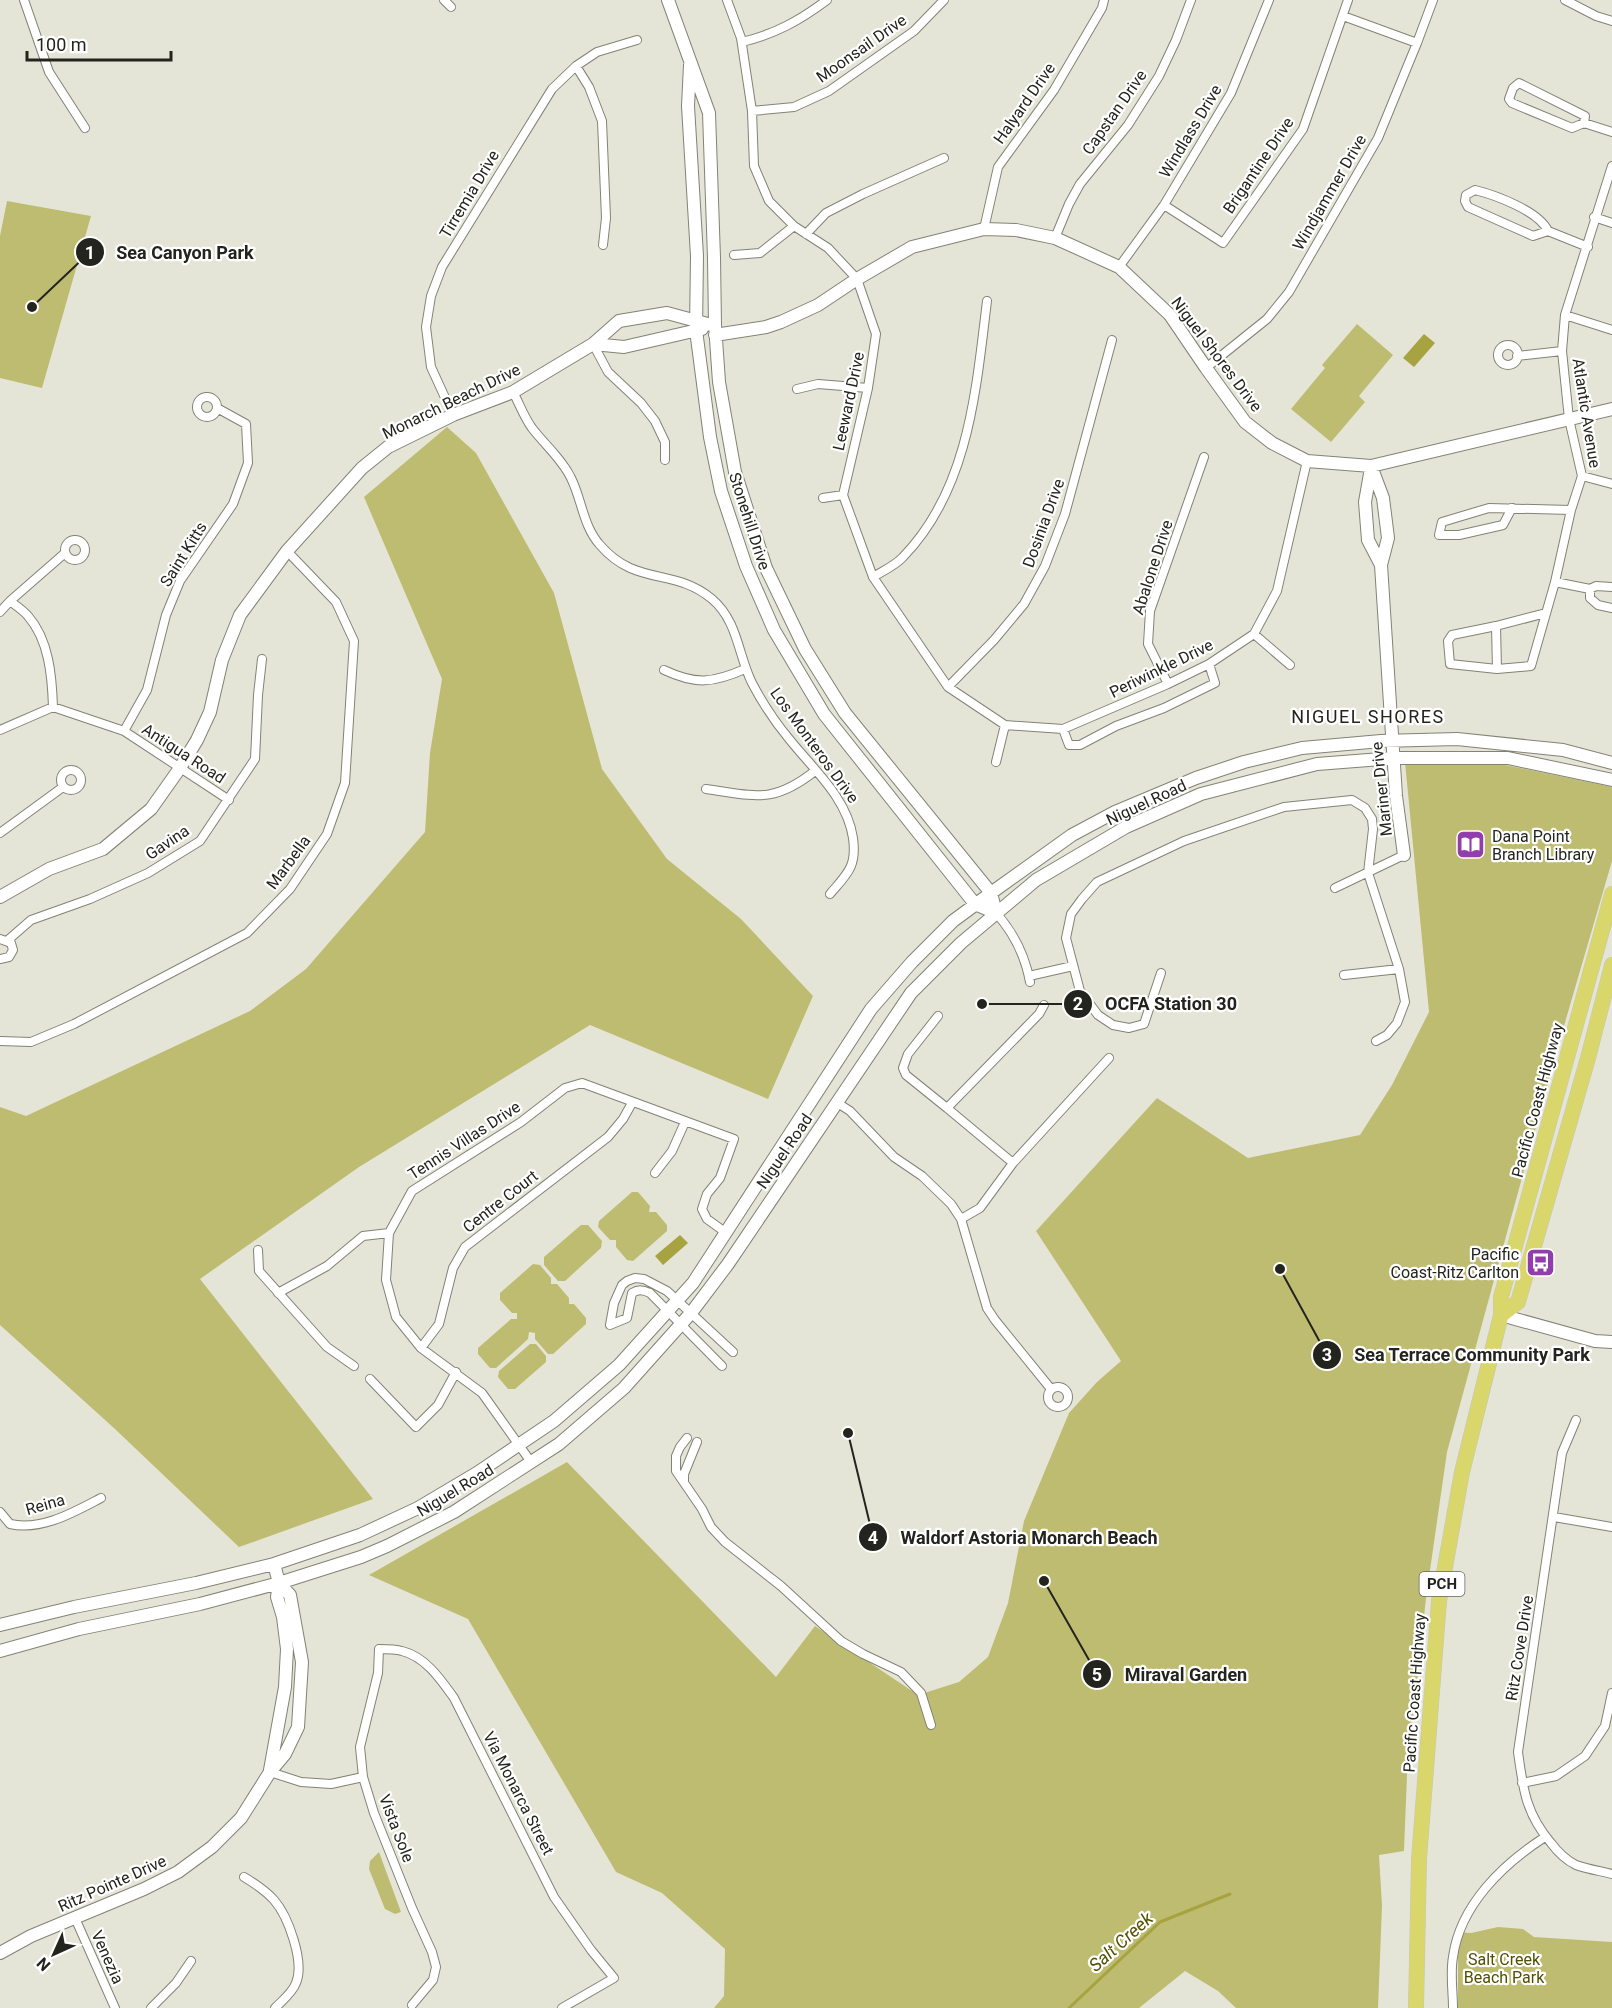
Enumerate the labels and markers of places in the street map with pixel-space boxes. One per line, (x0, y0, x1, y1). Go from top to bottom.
callout: Sea Canyon Park (75, 234, 266, 270)
place label: Dana Point Branch Library (1492, 827, 1595, 864)
library icon: Dana Point Branch Library (1455, 829, 1487, 861)
callout: OCFA Station 30 (1063, 986, 1249, 1022)
place label: Pacific Coast-Ritz Carlton (1390, 1245, 1519, 1282)
bus stop icon: Pacific Coast-Ritz Carlton (1524, 1247, 1556, 1279)
callout: Sea Terrace Community Park (1312, 1337, 1602, 1373)
callout: Waldorf Astoria Monarch Beach (858, 1519, 1169, 1555)
callout: Miraval Garden (1082, 1656, 1259, 1692)

